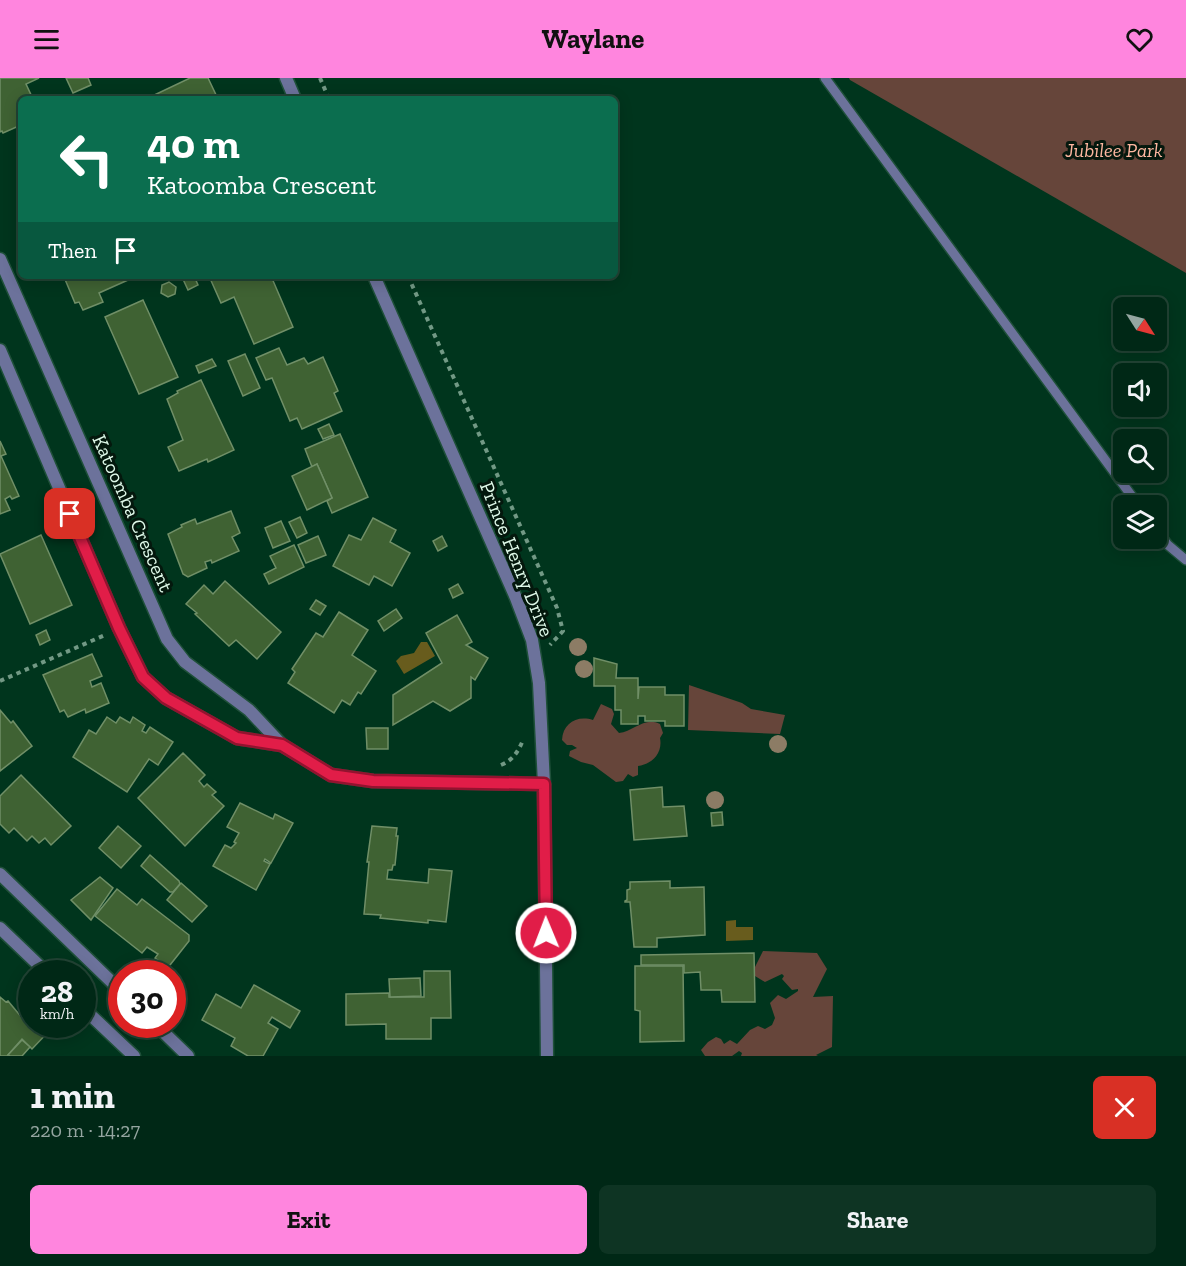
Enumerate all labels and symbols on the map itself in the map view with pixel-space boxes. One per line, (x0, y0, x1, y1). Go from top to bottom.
park label: Jubilee Park (1064, 138, 1163, 162)
north arrow (1113, 297, 1167, 351)
street label: Katoomba Crescent (88, 431, 179, 596)
street label: Prince Henry Drive (475, 478, 559, 640)
pin (44, 488, 95, 539)
position arrow (514, 901, 578, 965)
speed limit sign: 30 (108, 960, 186, 1038)

